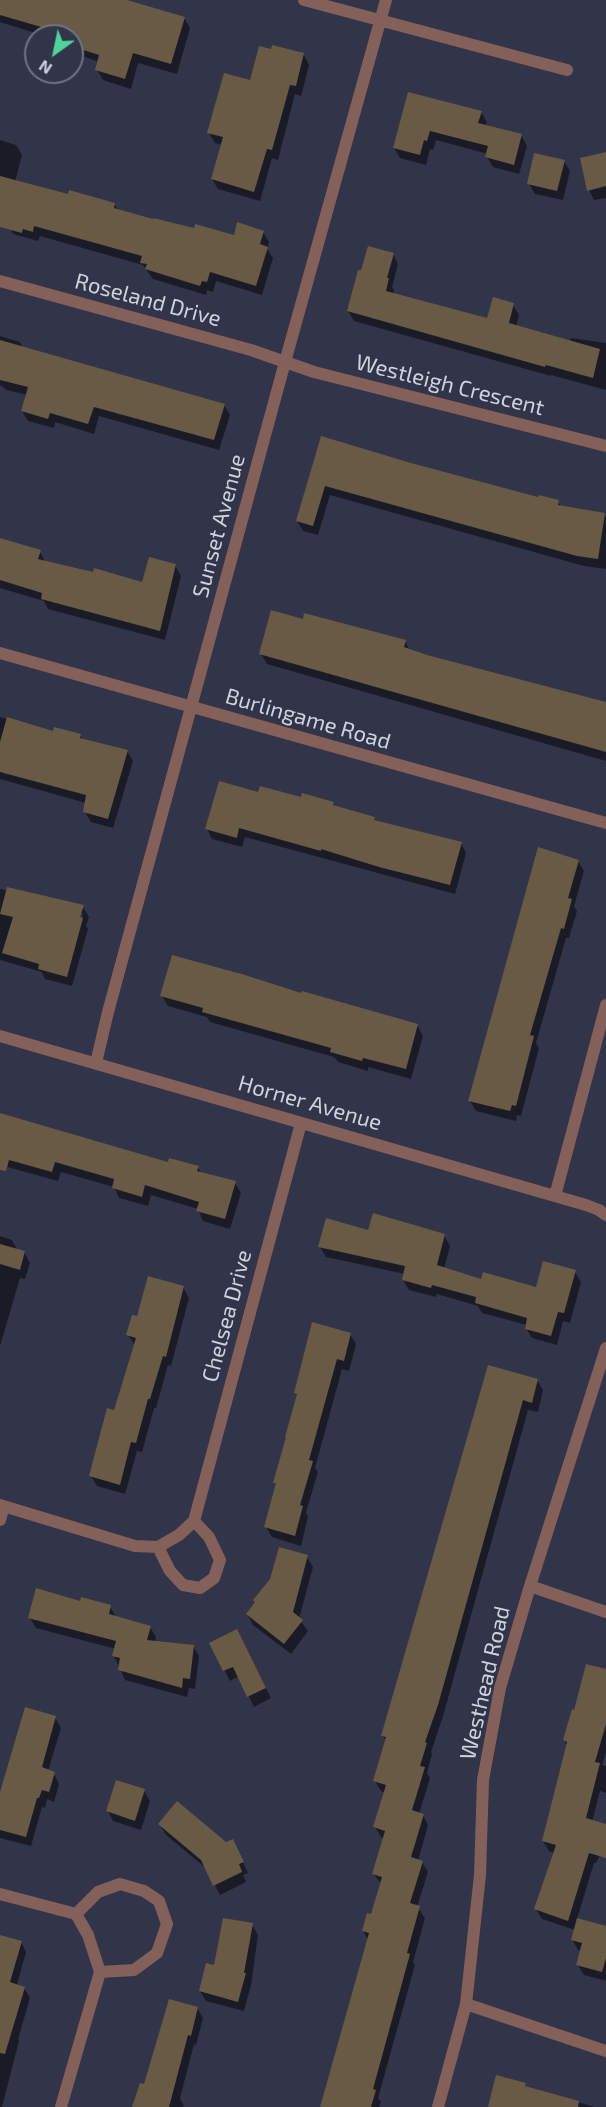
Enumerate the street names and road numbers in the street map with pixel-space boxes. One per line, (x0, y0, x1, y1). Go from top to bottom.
street label: Roseland Drive (72, 268, 224, 332)
street label: Westleigh Crescent (353, 349, 547, 421)
street label: Sunset Avenue (187, 451, 251, 601)
street label: Burlingame Road (222, 683, 394, 755)
street label: Horner Avenue (235, 1070, 385, 1136)
street label: Chelsea Drive (197, 1247, 257, 1385)
street label: Westhead Road (455, 1604, 515, 1762)

